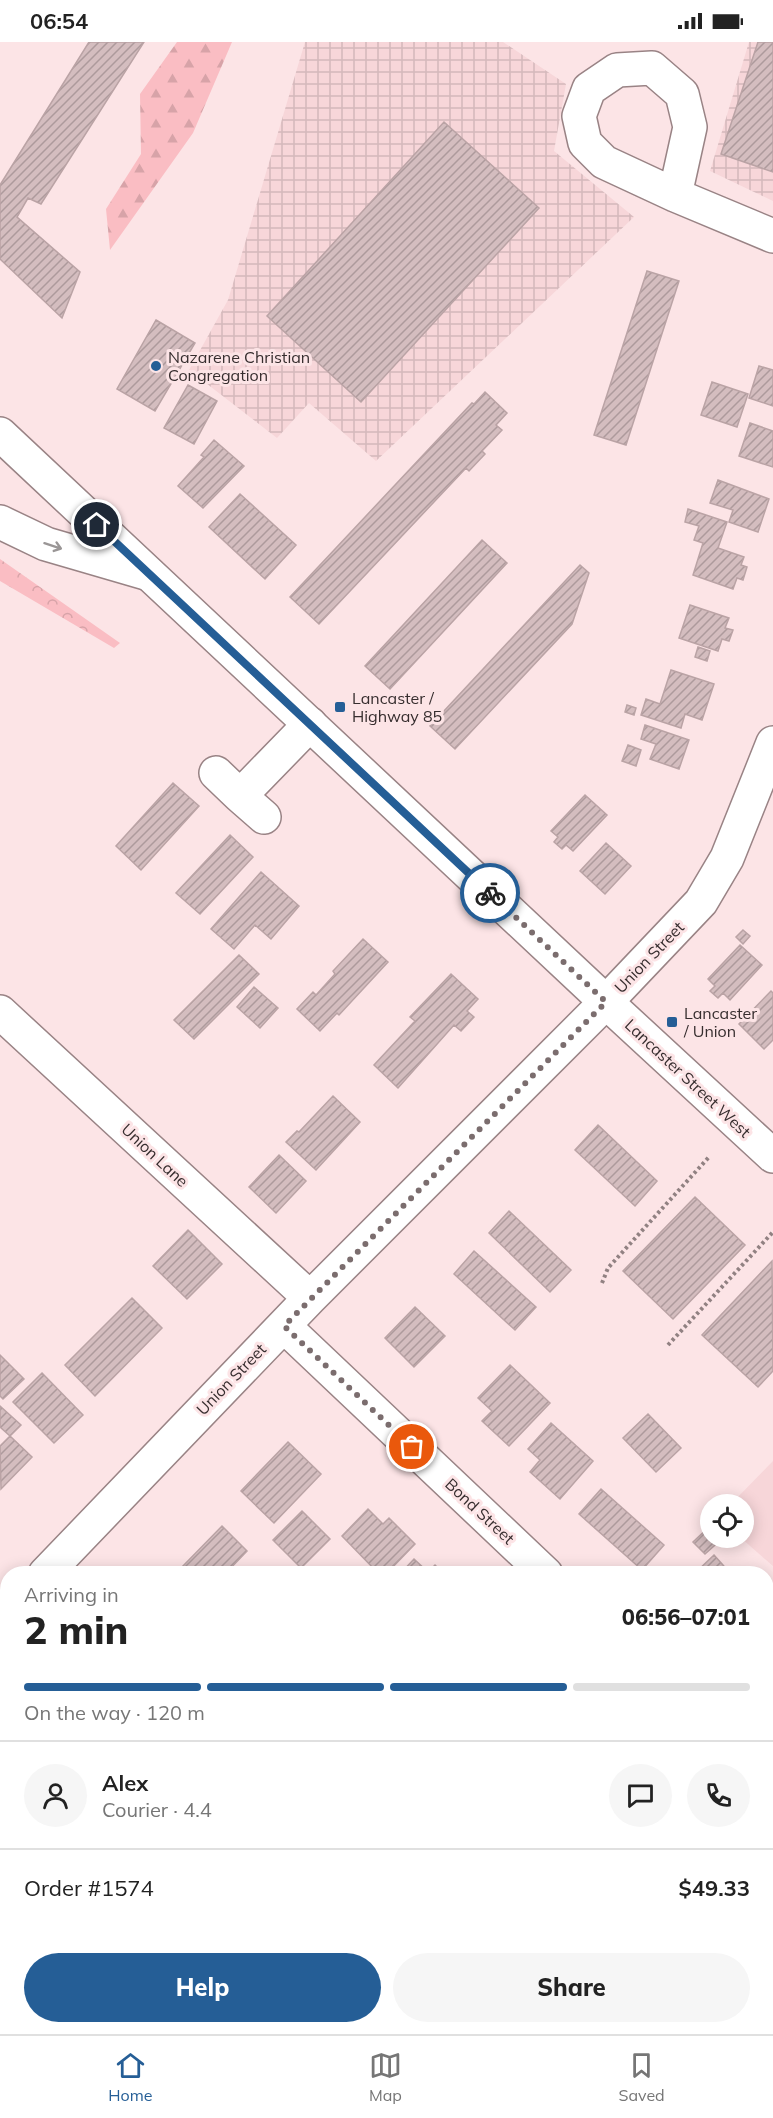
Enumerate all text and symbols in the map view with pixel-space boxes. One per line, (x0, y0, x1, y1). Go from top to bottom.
text: 06:54 (30, 7, 88, 35)
place label: Nazarene Christian Congregation (168, 347, 310, 385)
marker: Nazarene Christian Congregation (149, 359, 163, 373)
pin (71, 499, 122, 550)
icon: home (80, 508, 113, 541)
one-way arrow (43, 541, 62, 552)
place label: Lancaster / Highway 85 (352, 688, 442, 726)
marker: Lancaster / Highway 85 (333, 700, 347, 714)
courier (460, 863, 520, 923)
icon: bike (474, 877, 507, 910)
street label: Union Street (610, 917, 688, 997)
place label: Lancaster / Union (683, 1003, 757, 1041)
street label: Lancaster Street West (621, 1015, 755, 1142)
marker: Lancaster / Union (665, 1015, 679, 1029)
street label: Union Lane (117, 1119, 193, 1191)
street label: Union Street (192, 1339, 270, 1419)
pin (386, 1421, 437, 1472)
icon: bag (395, 1430, 428, 1463)
street label: Bond Street (441, 1474, 519, 1548)
map controls (700, 1494, 754, 1548)
button: locate (700, 1494, 754, 1548)
text: Arriving in (24, 1582, 119, 1607)
text: 06:56–07:01 (622, 1603, 750, 1631)
text: 2 min (24, 1605, 129, 1654)
text: On the way · 120 m (24, 1700, 205, 1725)
button: person (24, 1764, 87, 1827)
button: chat (609, 1764, 672, 1827)
button: phone (687, 1764, 750, 1827)
text: Alex (102, 1769, 148, 1797)
text: Courier · 4.4 (102, 1797, 212, 1822)
text: Order #1574 (24, 1874, 154, 1902)
text: $49.33 (679, 1874, 750, 1902)
button: Help (24, 1953, 381, 2022)
button: Share (393, 1953, 750, 2022)
tab: Home (108, 2049, 152, 2105)
tab: Map (369, 2049, 402, 2105)
tab: Saved (619, 2049, 665, 2105)

